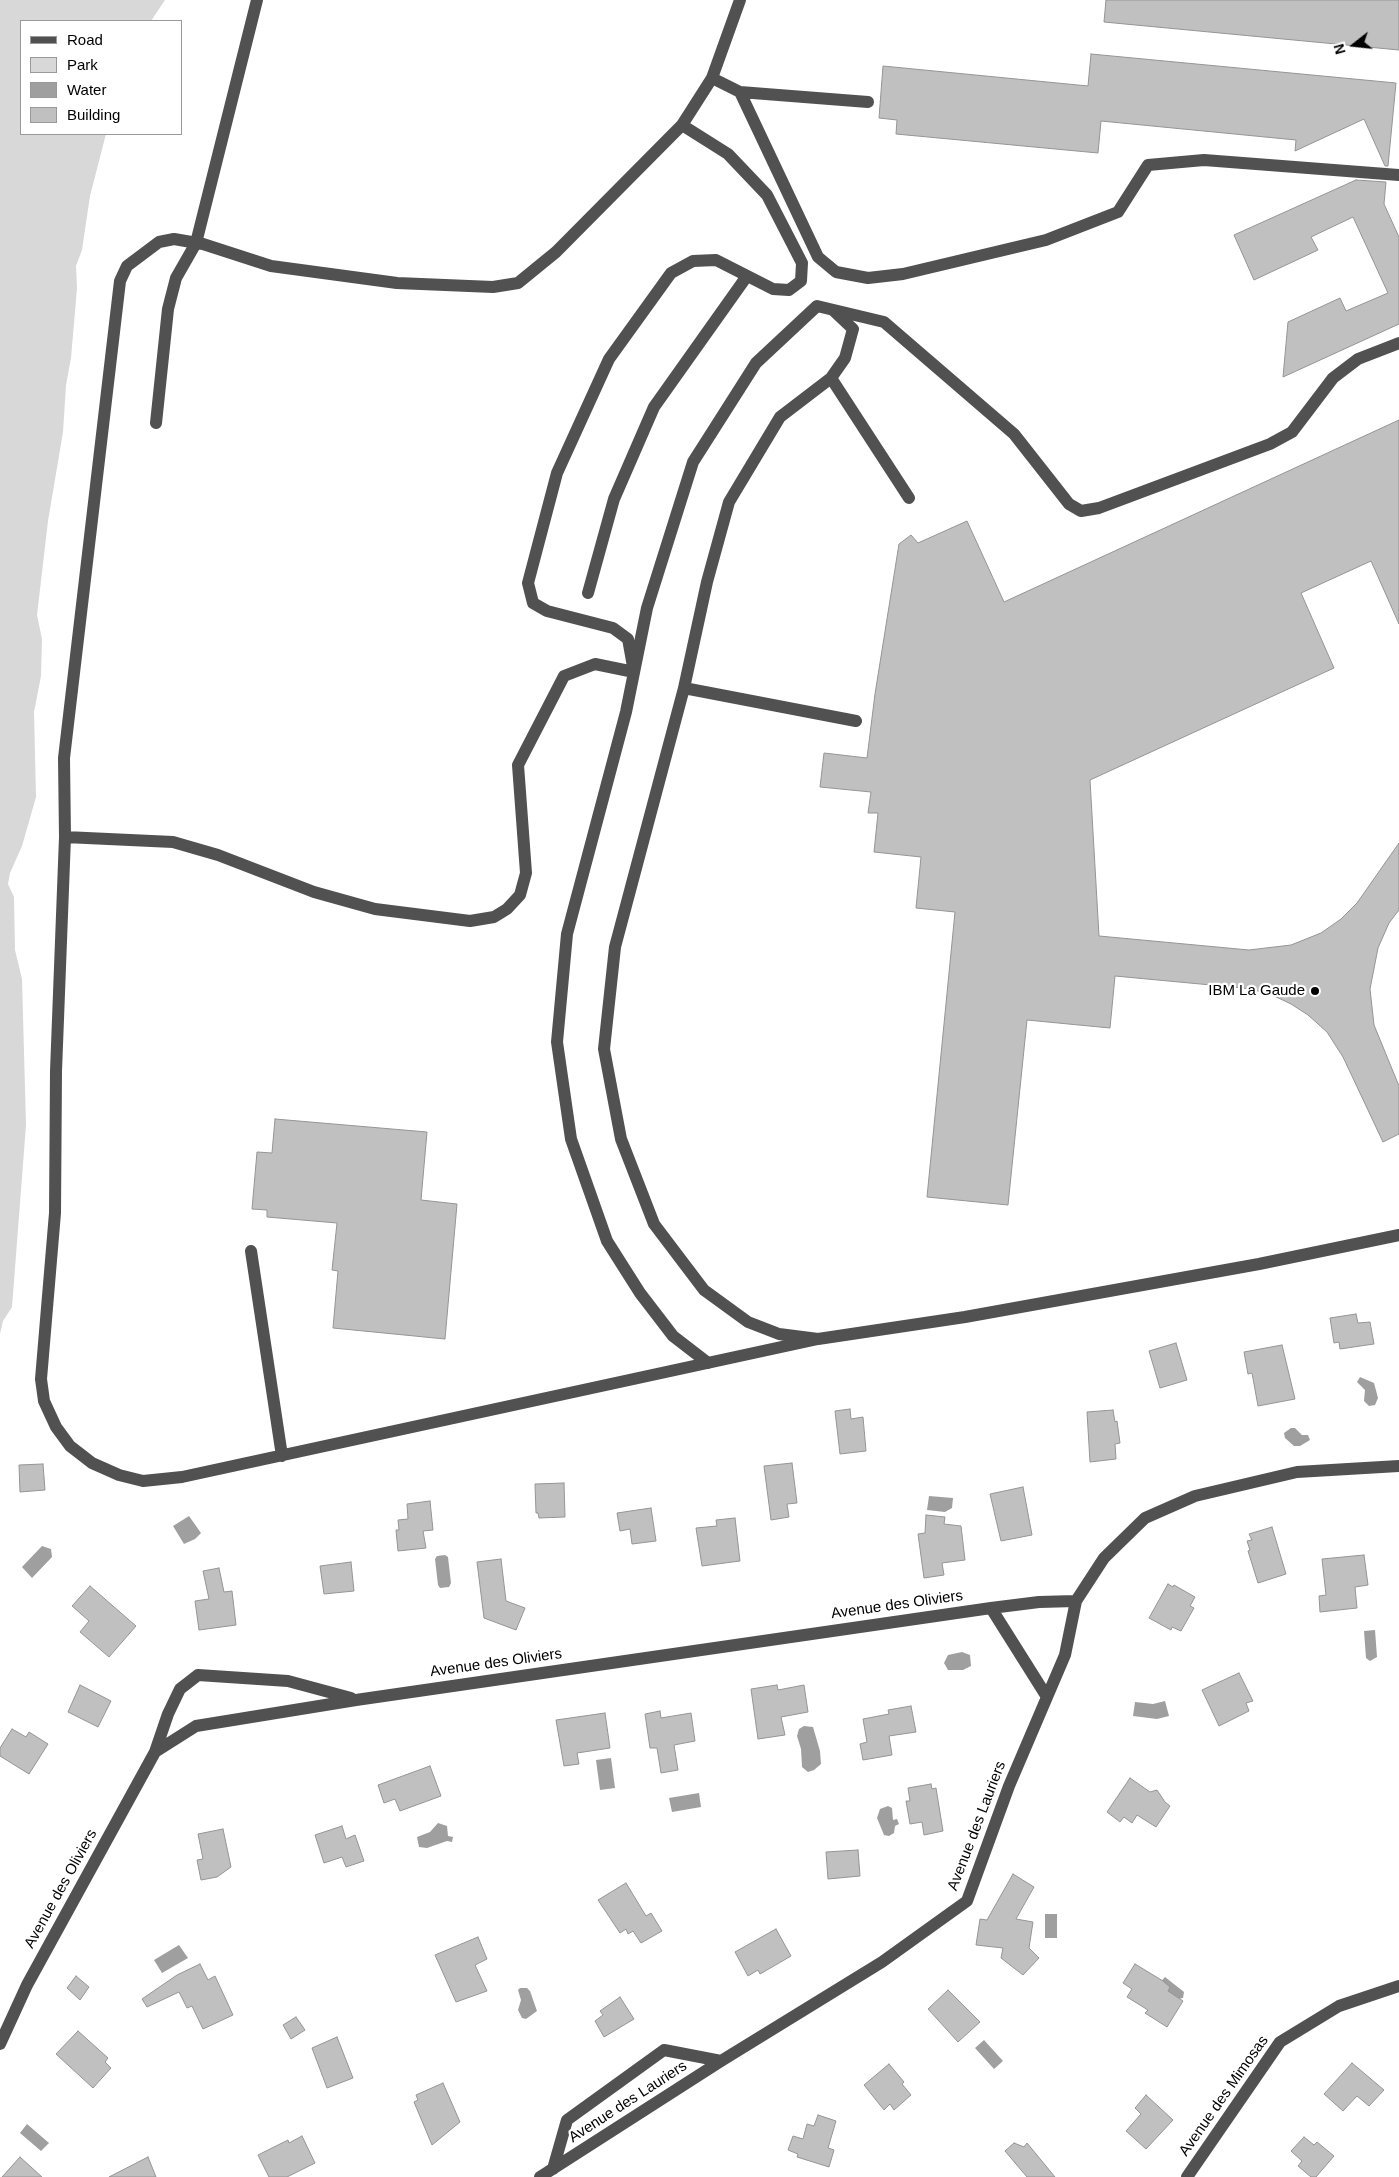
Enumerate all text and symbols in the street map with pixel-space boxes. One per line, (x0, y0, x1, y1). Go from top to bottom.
legend (20, 20, 182, 135)
north arrow (1329, 20, 1379, 70)
text: Road (67, 31, 103, 48)
text: N (1330, 42, 1349, 56)
text: Park (67, 56, 98, 73)
text: Water (67, 81, 106, 98)
text: Building (67, 106, 120, 123)
place label: IBM La Gaude (1208, 982, 1305, 1000)
marker: IBM La Gaude (1309, 985, 1321, 997)
street label: Avenue des Oliviers (830, 1587, 964, 1623)
street label: Avenue des Oliviers (429, 1645, 563, 1681)
street label: Avenue des Lauriers (944, 1759, 1010, 1893)
street label: Avenue des Oliviers (21, 1826, 101, 1952)
street label: Avenue des Mimosas (1176, 2032, 1272, 2160)
street label: Avenue des Lauriers (566, 2057, 690, 2147)

